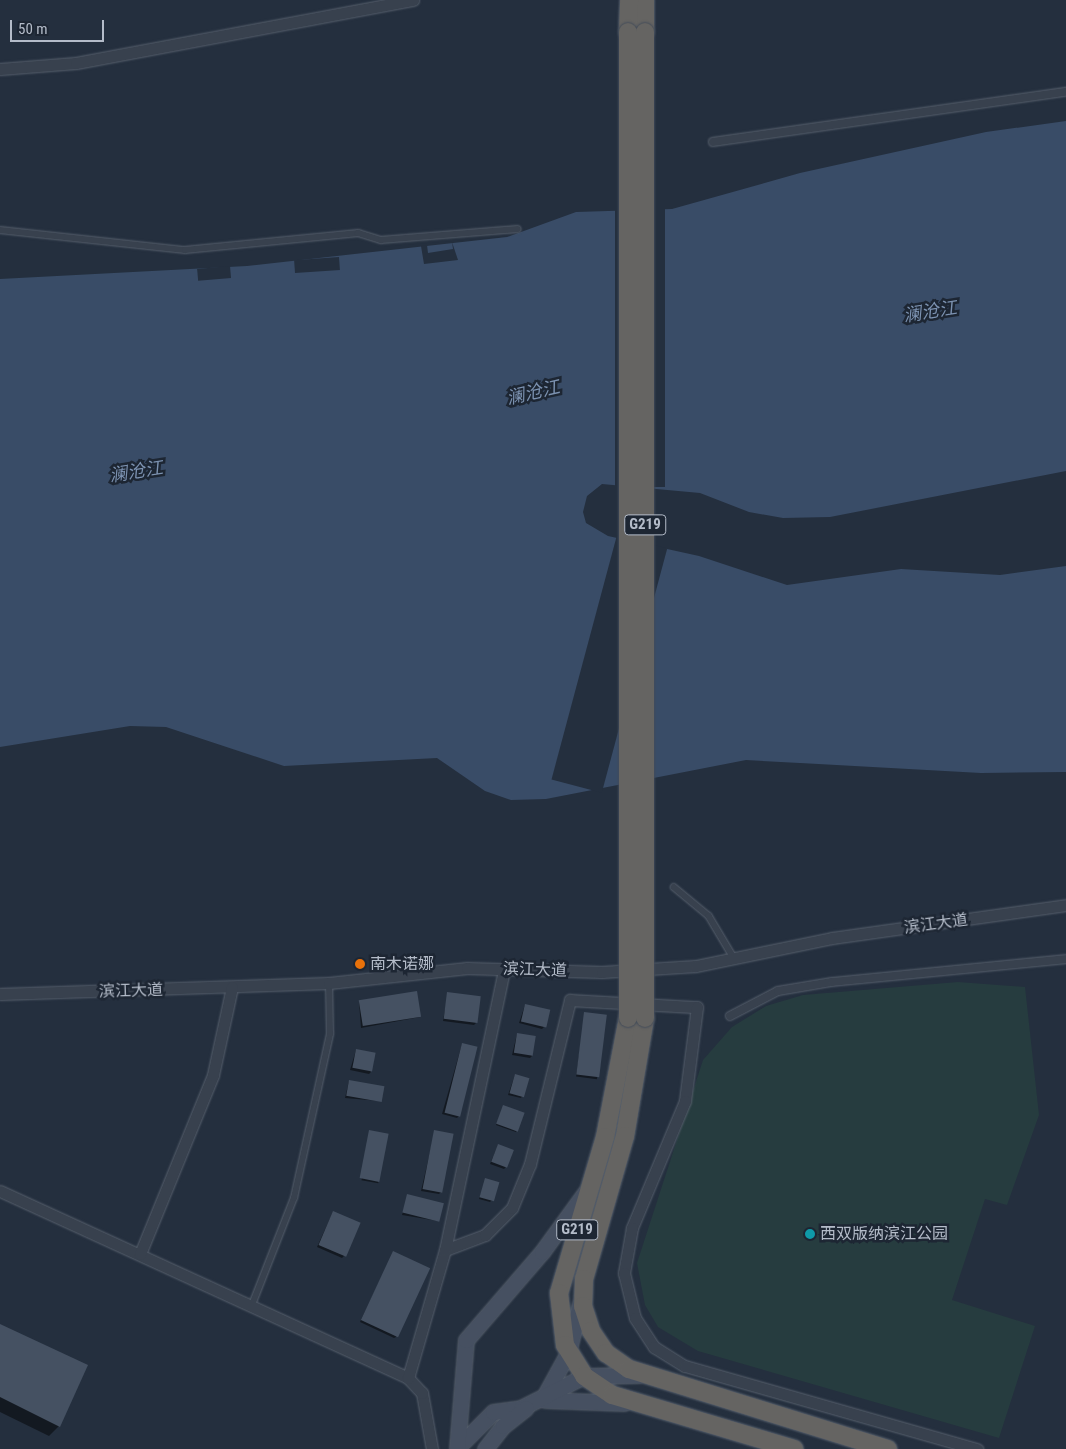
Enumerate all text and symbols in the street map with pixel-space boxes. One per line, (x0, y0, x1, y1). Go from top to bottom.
scale bar (12, 10, 106, 42)
text: 50 m (18, 20, 48, 38)
water label: 澜沧江 (902, 297, 958, 327)
water label: 澜沧江 (504, 376, 562, 410)
water label: 澜沧江 (108, 457, 164, 487)
road number: G219 (624, 512, 666, 538)
street label: 滨江大道 (903, 910, 969, 938)
place label: 南木诺娜 (370, 954, 434, 974)
marker: 南木诺娜 (354, 958, 366, 970)
street label: 滨江大道 (503, 959, 567, 981)
street label: 滨江大道 (99, 980, 163, 1002)
road number: G219 (556, 1218, 598, 1242)
place label: 西双版纳滨江公园 (820, 1224, 948, 1244)
marker: 西双版纳滨江公园 (804, 1228, 816, 1240)

